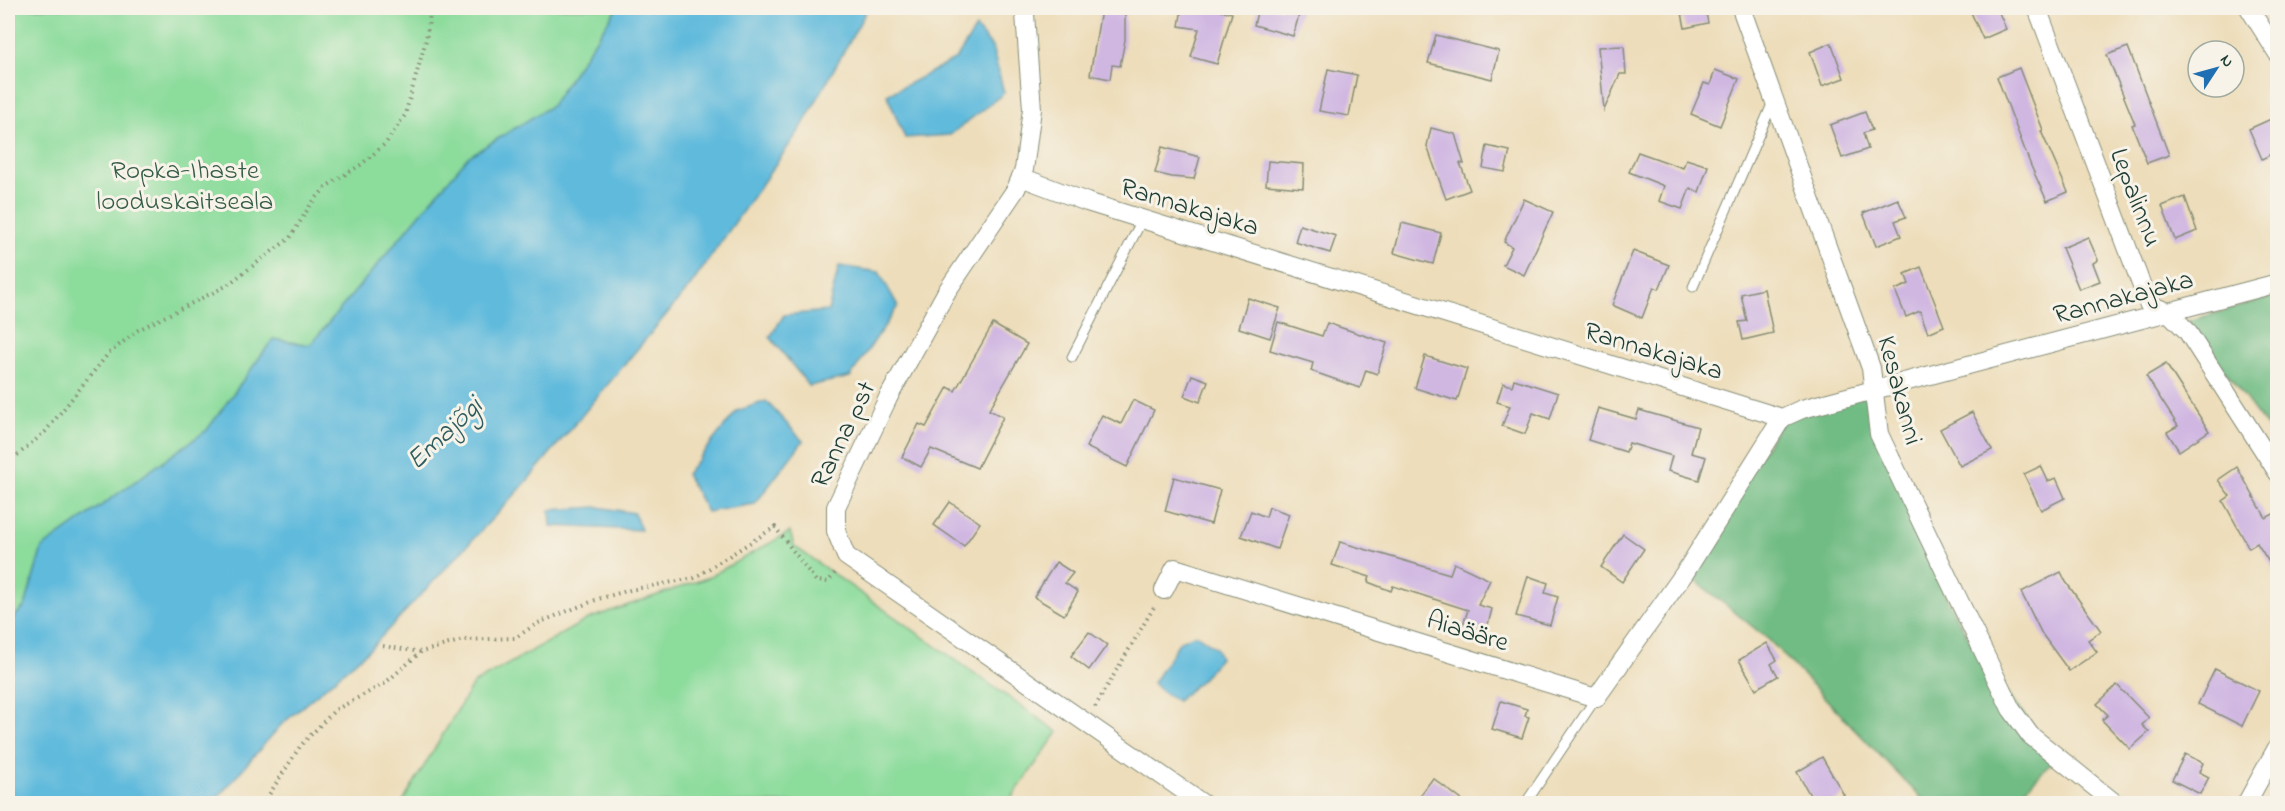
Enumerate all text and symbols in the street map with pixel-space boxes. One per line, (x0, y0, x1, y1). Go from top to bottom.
north arrow (2186, 39, 2246, 99)
text: N (2214, 50, 2240, 73)
street label: Lepalinnu (2098, 143, 2171, 253)
park label: Ropka-Ihaste looduskaitseala (97, 152, 273, 222)
street label: Rannakajaka (1115, 169, 1264, 248)
street label: Rannakajaka (2049, 261, 2198, 336)
street label: Rannakajaka (1579, 313, 1728, 392)
street label: Kesakanni (1865, 332, 1932, 449)
street label: Ranna pst (802, 375, 887, 495)
water label: Emajõgi (398, 386, 495, 481)
street label: Aiaääre (1421, 601, 1514, 664)

